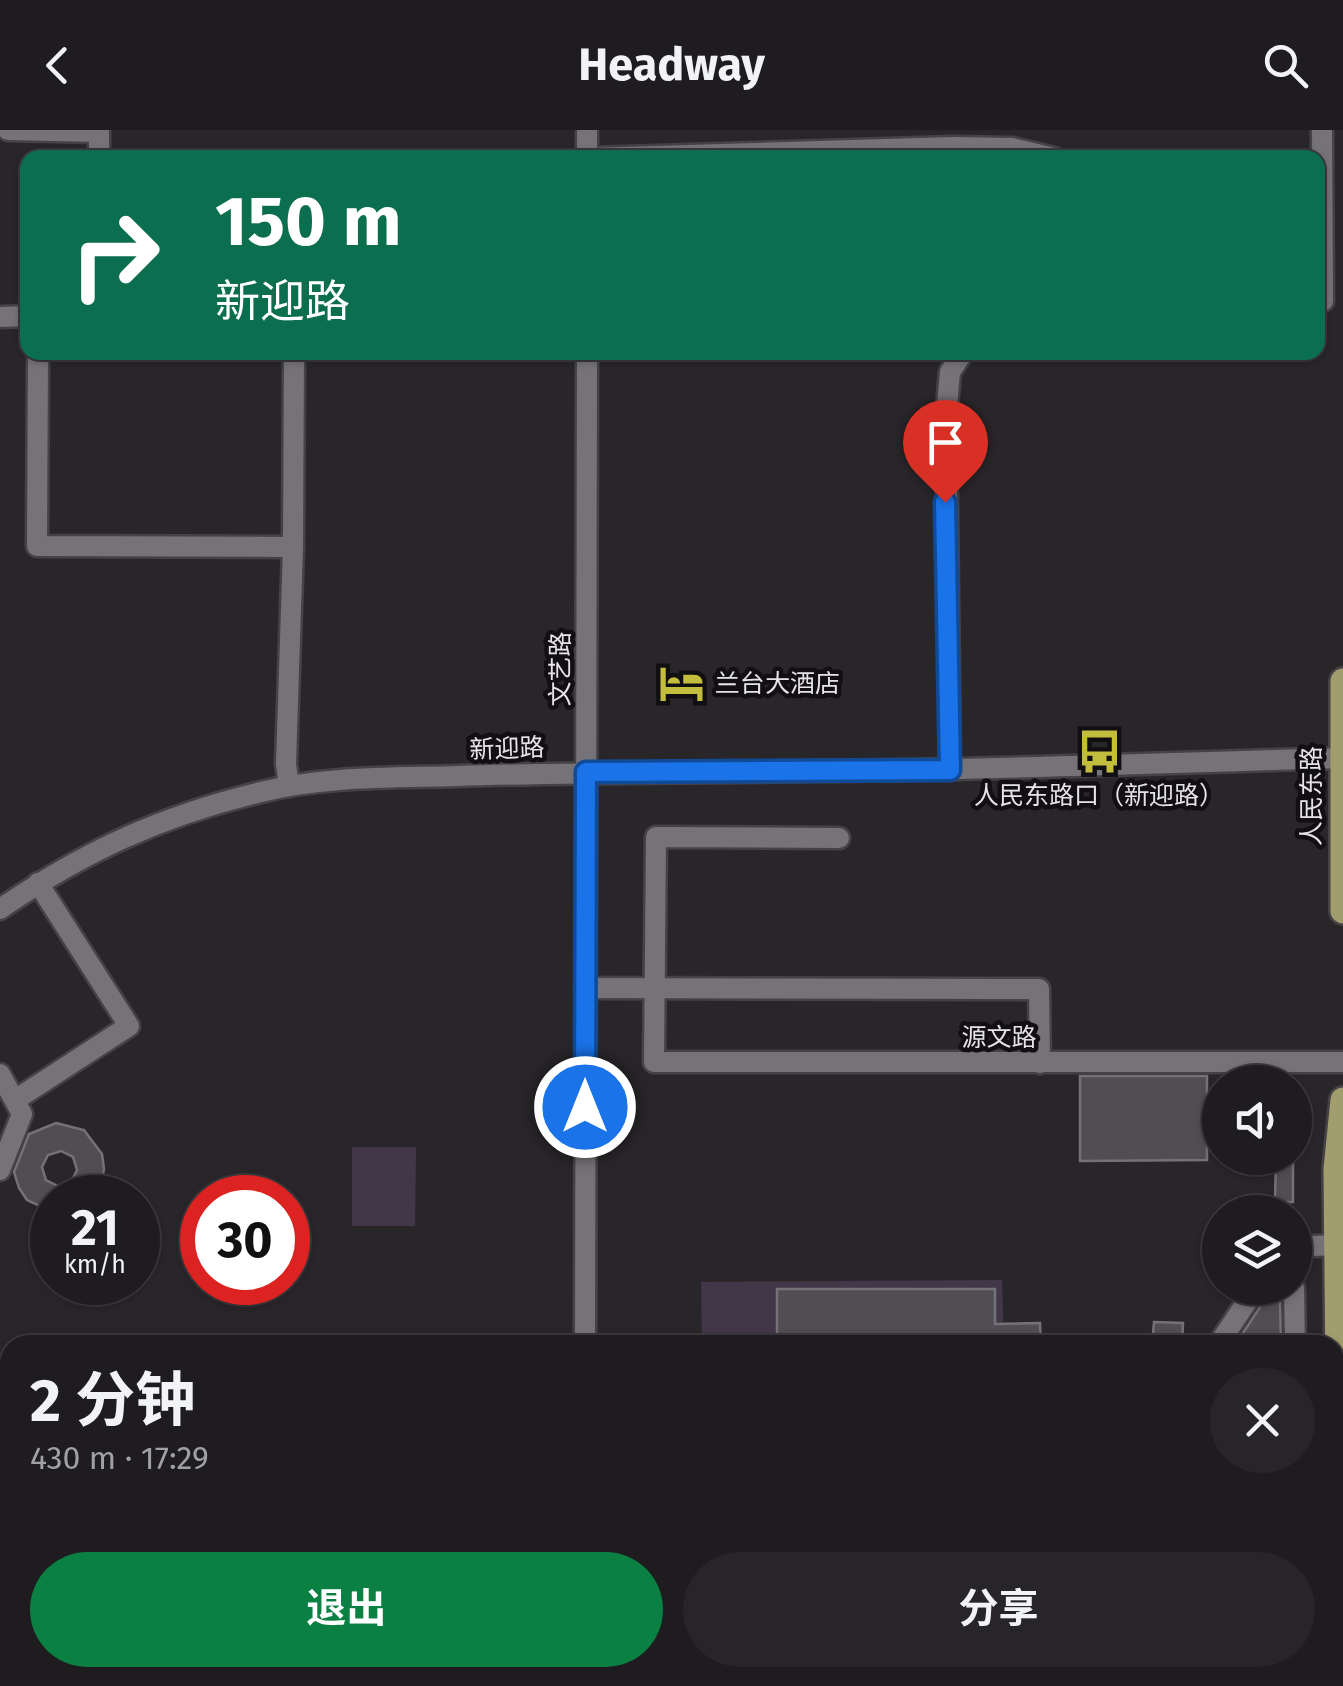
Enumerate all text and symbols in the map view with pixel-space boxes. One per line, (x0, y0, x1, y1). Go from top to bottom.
icon: back (30, 38, 85, 93)
text: Headway (578, 38, 765, 92)
icon: search (1258, 38, 1313, 93)
text: 150 m (215, 180, 402, 264)
icon: right (50, 190, 180, 320)
text: 新迎路 (215, 275, 350, 329)
pin (903, 400, 988, 503)
icon: arrive (918, 415, 973, 470)
street label: 文艺路 (546, 631, 576, 707)
hotel icon: 兰台大酒店 (658, 660, 706, 708)
place label: 兰台大酒店 (715, 669, 840, 699)
bus stop icon: 人民东路口（新迎路） (1075, 728, 1123, 776)
street label: 新迎路 (469, 733, 545, 765)
street label: 人民东路 (1297, 746, 1327, 846)
place label: 人民东路口（新迎路） (974, 781, 1224, 811)
street label: 源文路 (961, 1023, 1037, 1053)
position arrow (533, 1055, 637, 1159)
map controls (1202, 1065, 1312, 1305)
button: sound (1202, 1065, 1312, 1175)
speed limit sign: 30 (180, 1175, 310, 1305)
button: layers (1202, 1195, 1312, 1305)
text: 21 (71, 1198, 119, 1258)
text: km/h (64, 1250, 126, 1280)
text: 2 分钟 (30, 1365, 195, 1437)
button: close (1210, 1368, 1315, 1473)
text: 430 m · 17:29 (30, 1439, 209, 1477)
button: 退出 (30, 1552, 663, 1667)
button: 分享 (683, 1552, 1315, 1667)

